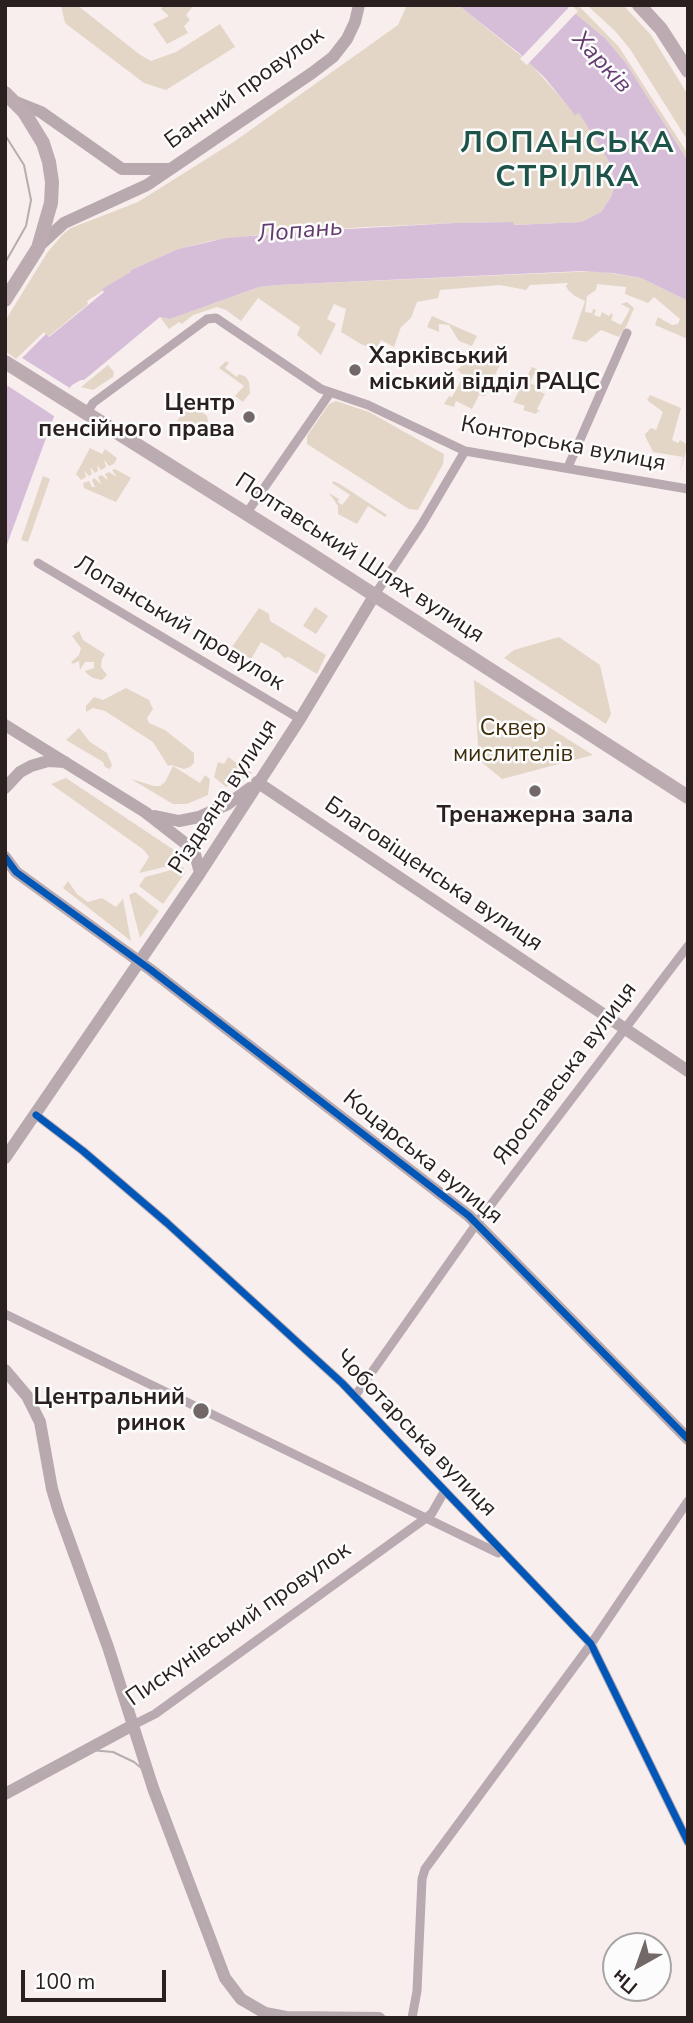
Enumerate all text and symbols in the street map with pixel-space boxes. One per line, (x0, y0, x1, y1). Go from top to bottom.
street label: Банний провулок (160, 22, 330, 156)
water label: Харків (565, 26, 637, 100)
district label: ЛОПАНСЬКА СТРІЛКА (461, 127, 675, 198)
water label: Лопань (256, 214, 344, 250)
place label: Харківський міський відділ РАЦС (369, 343, 600, 397)
marker: Харківський міський відділ РАЦС (347, 362, 363, 378)
place label: Центр пенсійного права (38, 390, 235, 444)
marker: Центр пенсійного права (241, 409, 257, 425)
street label: Конторська вулиця (458, 412, 668, 478)
street label: Полтавський Шлях вулиця (229, 468, 489, 650)
street label: Лопанський провулок (69, 550, 289, 698)
street label: Різдвяна вулиця (164, 714, 284, 880)
park label: Сквер мислителів (453, 715, 573, 769)
marker: Тренажерна зала (527, 783, 543, 799)
street label: Благовіщенська вулиця (319, 792, 547, 958)
place label: Тренажерна зала (437, 802, 633, 830)
street label: Ярославська вулиця (488, 977, 644, 1171)
street label: Коцарська вулиця (336, 1085, 508, 1231)
street label: Чоботарська вулиця (328, 1345, 502, 1523)
place label: Центральний ринок (33, 1384, 185, 1438)
marker: Центральний ринок (191, 1401, 211, 1421)
street label: Пискунівський провулок (121, 1537, 357, 1713)
north arrow (602, 1932, 672, 2002)
scale bar (24, 1956, 170, 2000)
text: Пн (606, 1963, 643, 2000)
text: 100 m (34, 1968, 95, 1996)

